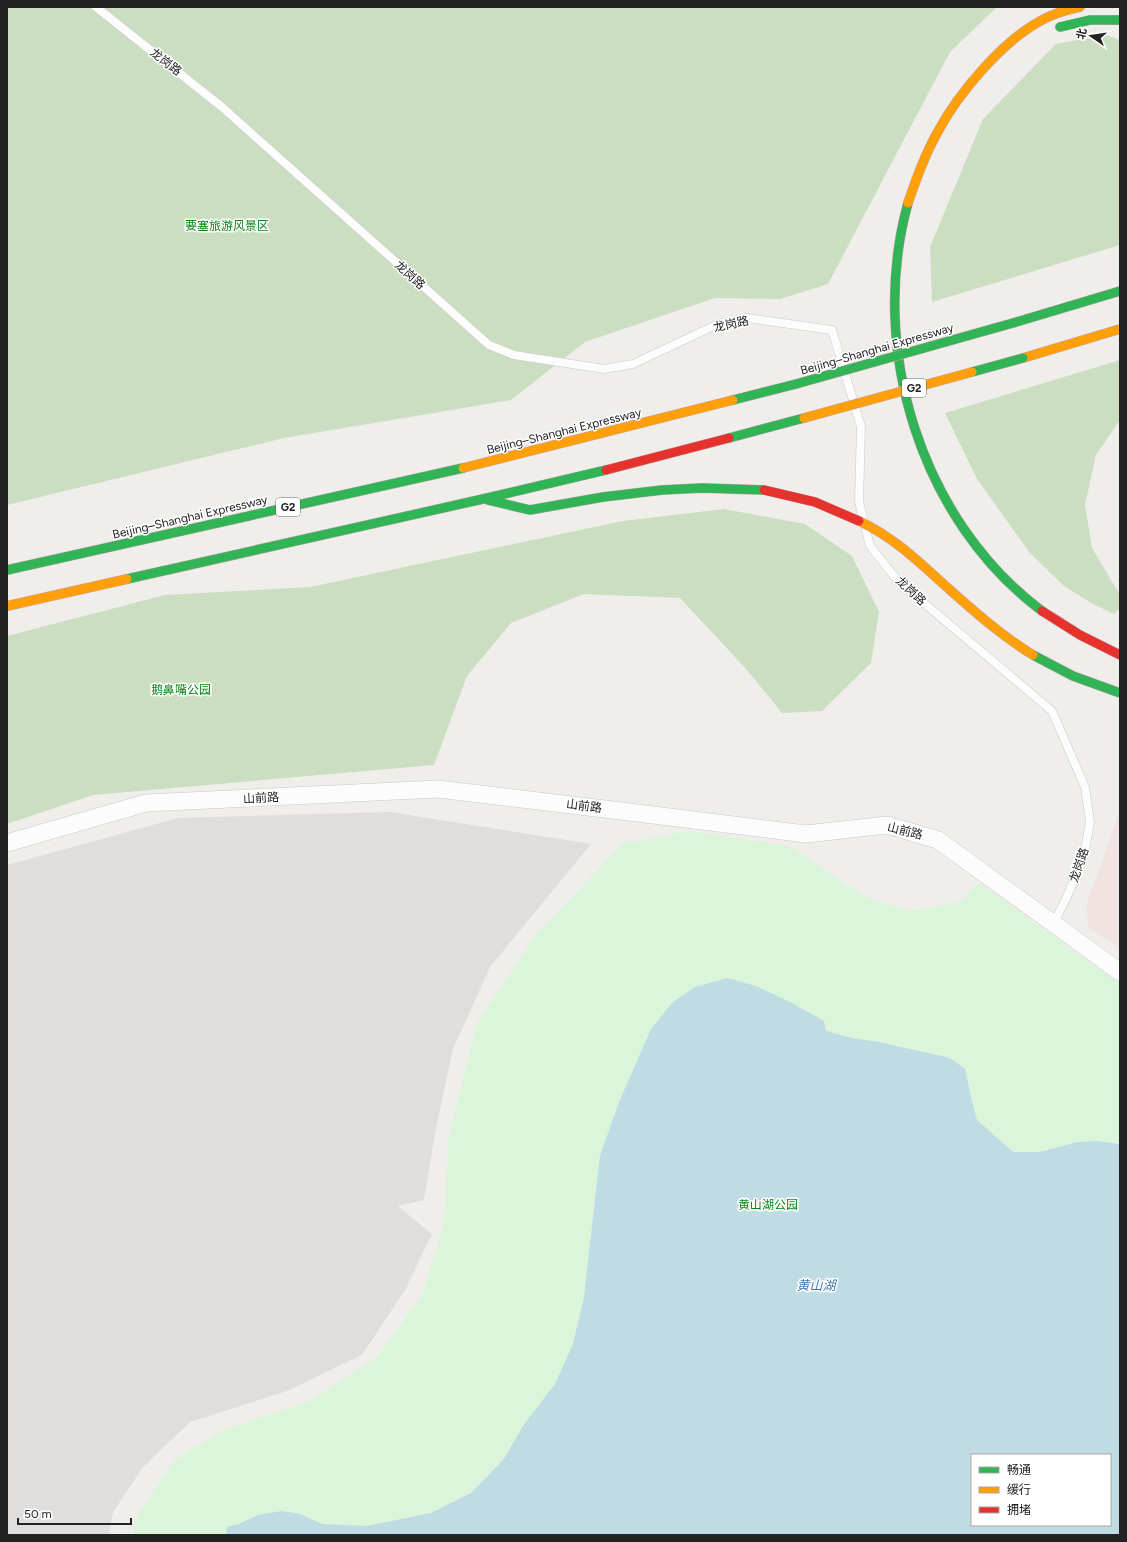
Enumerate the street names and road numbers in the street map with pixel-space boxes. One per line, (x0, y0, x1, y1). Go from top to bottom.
street label: 龙岗路 (148, 45, 184, 79)
street label: 龙岗路 (392, 258, 428, 292)
street label: 龙岗路 (712, 313, 750, 335)
street label: Beijing–Shanghai Expressway (799, 320, 956, 378)
road number: G2 (902, 379, 926, 397)
street label: Beijing–Shanghai Expressway (485, 405, 643, 457)
street label: Beijing–Shanghai Expressway (111, 492, 270, 542)
road number: G2 (276, 498, 300, 516)
street label: 龙岗路 (893, 574, 929, 608)
street label: 山前路 (243, 790, 279, 806)
street label: 山前路 (565, 797, 603, 815)
street label: 山前路 (886, 820, 924, 842)
street label: 龙岗路 (1067, 846, 1091, 884)

